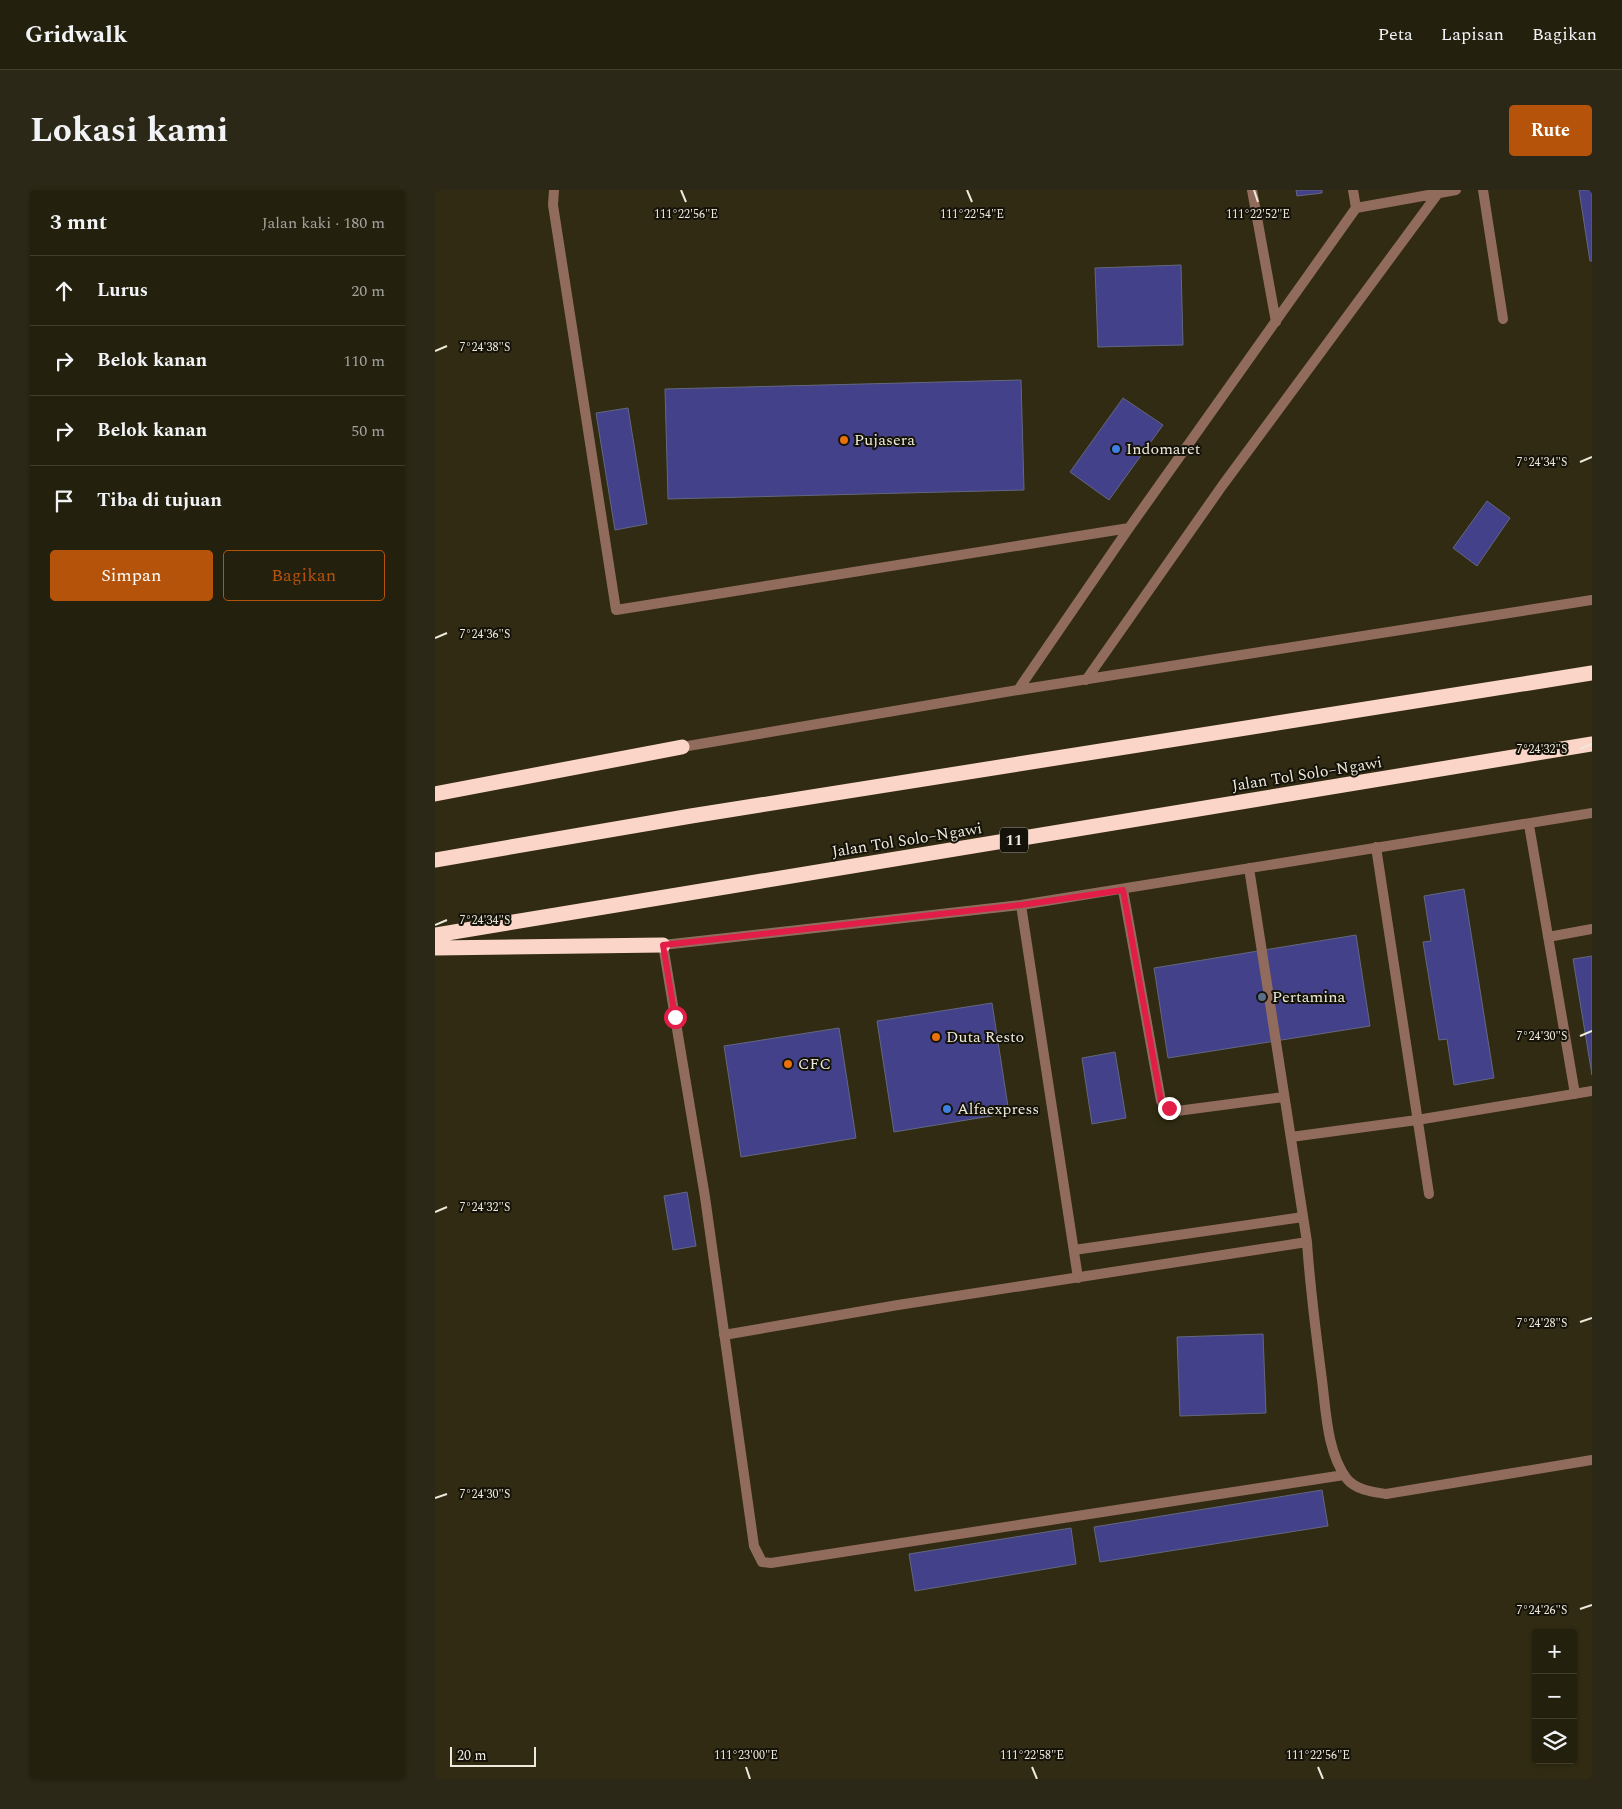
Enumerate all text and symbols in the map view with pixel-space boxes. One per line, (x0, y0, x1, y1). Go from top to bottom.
text: Gridwalk (25, 17, 127, 53)
text: Peta (1378, 21, 1413, 48)
text: Lapisan (1441, 21, 1504, 48)
text: Bagikan (1532, 21, 1597, 48)
text: Lokasi kami (30, 104, 229, 157)
button: Rute (1509, 105, 1592, 156)
text: 111°22'56"E (654, 205, 718, 224)
text: 111°22'54"E (940, 205, 1004, 224)
text: 111°22'52"E (1226, 205, 1290, 224)
text: 3 mnt (50, 207, 107, 239)
text: Jalan kaki · 180 m (262, 211, 385, 235)
text: Lurus (97, 276, 148, 305)
icon: ahead (50, 277, 78, 305)
text: 20 m (351, 279, 385, 303)
text: 7°24'38"S (460, 338, 510, 357)
text: Belok kanan (97, 346, 207, 375)
icon: right (50, 347, 78, 375)
text: 110 m (343, 349, 385, 373)
text: Belok kanan (97, 416, 207, 445)
icon: right (50, 417, 78, 445)
text: 50 m (351, 419, 385, 443)
place label: Pujasera (854, 428, 915, 452)
marker: Pujasera (838, 434, 850, 446)
place label: Indomaret (1126, 437, 1201, 461)
marker: Indomaret (1110, 443, 1122, 455)
text: 7°24'34"S (1517, 453, 1567, 472)
text: Tiba di tujuan (97, 486, 222, 515)
icon: arrive (50, 487, 78, 515)
button: Simpan (50, 550, 213, 601)
button: Bagikan (223, 550, 385, 601)
text: 7°24'36"S (460, 625, 510, 644)
text: 7°24'32"S (1517, 740, 1567, 759)
street label: Jalan Tol Solo–Ngawi (1230, 750, 1384, 798)
street label: Jalan Tol Solo–Ngawi (830, 816, 984, 864)
road number: 11 (1000, 828, 1028, 852)
text: 7°24'34"S (460, 911, 510, 930)
place label: Pertamina (1272, 985, 1345, 1009)
marker: Pertamina (1256, 991, 1268, 1003)
route start (664, 1006, 687, 1029)
place label: Duta Resto (946, 1025, 1024, 1049)
text: 7°24'30"S (1517, 1027, 1567, 1046)
marker: Duta Resto (930, 1031, 942, 1043)
place label: CFC (798, 1052, 831, 1076)
marker: CFC (782, 1058, 794, 1070)
place label: Alfaexpress (957, 1097, 1039, 1121)
route end (1158, 1097, 1181, 1120)
marker: Alfaexpress (941, 1103, 953, 1115)
text: 7°24'32"S (460, 1198, 510, 1217)
text: 7°24'28"S (1517, 1314, 1567, 1333)
text: 7°24'30"S (460, 1485, 510, 1504)
text: 7°24'26"S (1517, 1601, 1567, 1620)
map controls (1532, 1629, 1577, 1764)
button: + (1532, 1629, 1577, 1674)
button: − (1532, 1674, 1577, 1719)
button: layers (1532, 1719, 1577, 1764)
scale bar (450, 1744, 536, 1767)
text: 20 m (457, 1745, 487, 1766)
text: 111°23'00"E (714, 1746, 778, 1765)
text: 111°22'58"E (1000, 1746, 1064, 1765)
text: 111°22'56"E (1286, 1746, 1350, 1765)

